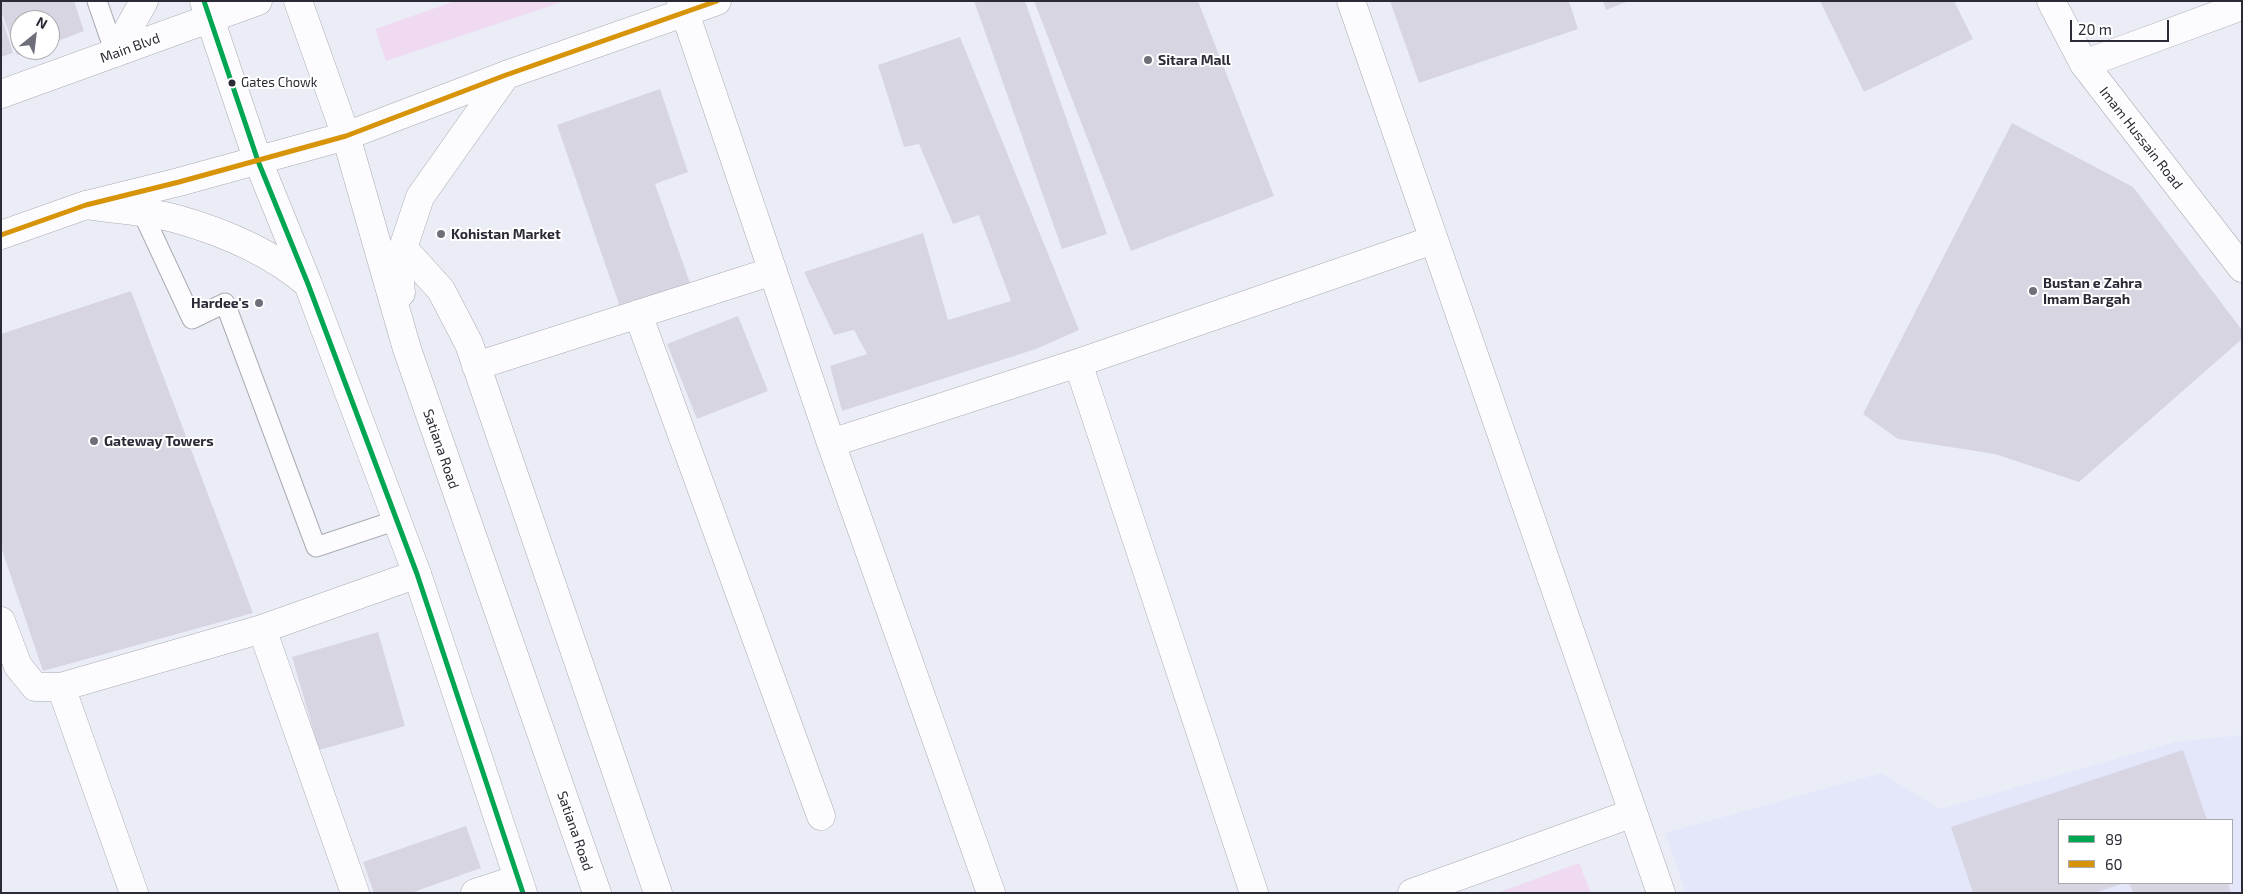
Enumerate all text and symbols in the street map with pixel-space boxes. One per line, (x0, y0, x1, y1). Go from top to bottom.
north arrow (10, 10, 60, 60)
scale bar (2073, 10, 2172, 42)
text: N (33, 12, 51, 32)
text: 20 m (2078, 20, 2112, 38)
street label: Main Blvd (98, 29, 162, 67)
place label: Sitara Mall (1158, 52, 1231, 68)
marker: Sitara Mall (1142, 54, 1154, 66)
place label: Gates Chowk (241, 75, 317, 91)
marker: Gates Chowk (227, 78, 237, 88)
street label: Imam Hussain Road (2096, 83, 2186, 193)
place label: Kohistan Market (451, 226, 561, 242)
marker: Kohistan Market (435, 228, 447, 240)
place label: Bustan e Zahra Imam Bargah (2043, 275, 2142, 308)
marker: Bustan e Zahra Imam Bargah (2027, 285, 2039, 297)
place label: Hardee's (191, 295, 249, 311)
marker: Hardee's (253, 297, 265, 309)
street label: Satiana Road (420, 407, 462, 491)
place label: Gateway Towers (104, 433, 214, 449)
marker: Gateway Towers (88, 435, 100, 447)
street label: Satiana Road (554, 789, 596, 873)
legend (2058, 819, 2233, 884)
text: 89 (2105, 830, 2123, 848)
text: 60 (2105, 855, 2123, 873)

